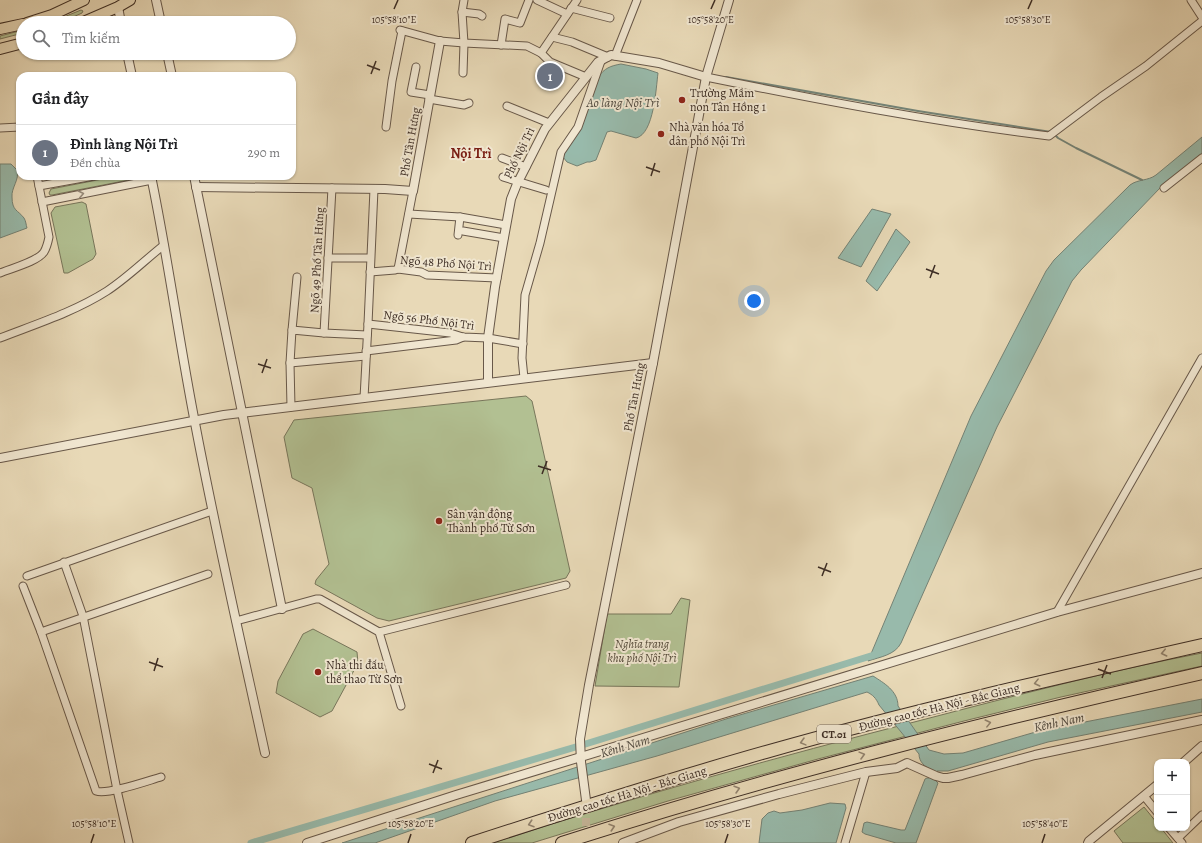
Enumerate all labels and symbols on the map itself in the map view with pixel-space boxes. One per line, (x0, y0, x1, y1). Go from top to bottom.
text: 105°58'10"E (372, 13, 416, 26)
text: 105°58'20"E (688, 13, 734, 26)
text: 105°58'30"E (1005, 13, 1051, 26)
pin: 1 (537, 61, 563, 91)
place label: Trường Mầm non Tân Hồng 1 (690, 85, 766, 115)
water label: Ao làng Nội Trì (586, 94, 659, 111)
marker: Trường Mầm non Tân Hồng 1 (677, 95, 687, 105)
street label: Phố Tân Hưng (396, 106, 424, 178)
place label: Nhà văn hóa Tổ dân phố Nội Trì (669, 119, 745, 149)
street label: Phố Nội Trì (500, 124, 538, 182)
marker: Nhà văn hóa Tổ dân phố Nội Trì (656, 129, 666, 139)
district label: Nội Trì (450, 144, 492, 163)
one-way arrow (78, 191, 84, 199)
street label: Ngõ 49 Phố Tân Hưng (306, 207, 328, 313)
street label: Ngõ 48 Phố Nội Trì (400, 252, 492, 274)
your location (744, 291, 764, 311)
street label: Ngõ 56 Phố Nội Trì (383, 306, 475, 334)
street label: Phố Tân Hưng (619, 361, 649, 433)
place label: Sân vận động Thành phố Từ Sơn (447, 506, 535, 536)
marker: Sân vận động Thành phố Từ Sơn (434, 516, 444, 526)
park label: Nghĩa trang khu phố Nội Trì (607, 636, 677, 666)
one-way arrow (1161, 649, 1167, 657)
place label: Nhà thi đấu thể thao Từ Sơn (326, 657, 403, 687)
marker: Nhà thi đấu thể thao Từ Sơn (313, 667, 323, 677)
one-way arrow (1034, 678, 1041, 686)
street label: Đường cao tốc Hà Nội - Bắc Giang (857, 679, 1021, 735)
water label: Kênh Nam (1032, 708, 1086, 736)
one-way arrow (985, 720, 992, 728)
road number: CT.01 (817, 725, 851, 743)
water label: Kênh Nam (598, 730, 652, 762)
one-way arrow (800, 738, 806, 746)
one-way arrow (859, 751, 866, 760)
street label: Đường cao tốc Hà Nội - Bắc Giang (545, 762, 709, 826)
one-way arrow (733, 785, 740, 794)
text: 105°58'10"E (72, 817, 116, 830)
text: 105°58'20"E (388, 817, 434, 830)
text: 105°58'30"E (705, 817, 751, 830)
text: 105°58'40"E (1022, 817, 1068, 830)
one-way arrow (527, 819, 534, 828)
one-way arrow (609, 823, 616, 832)

